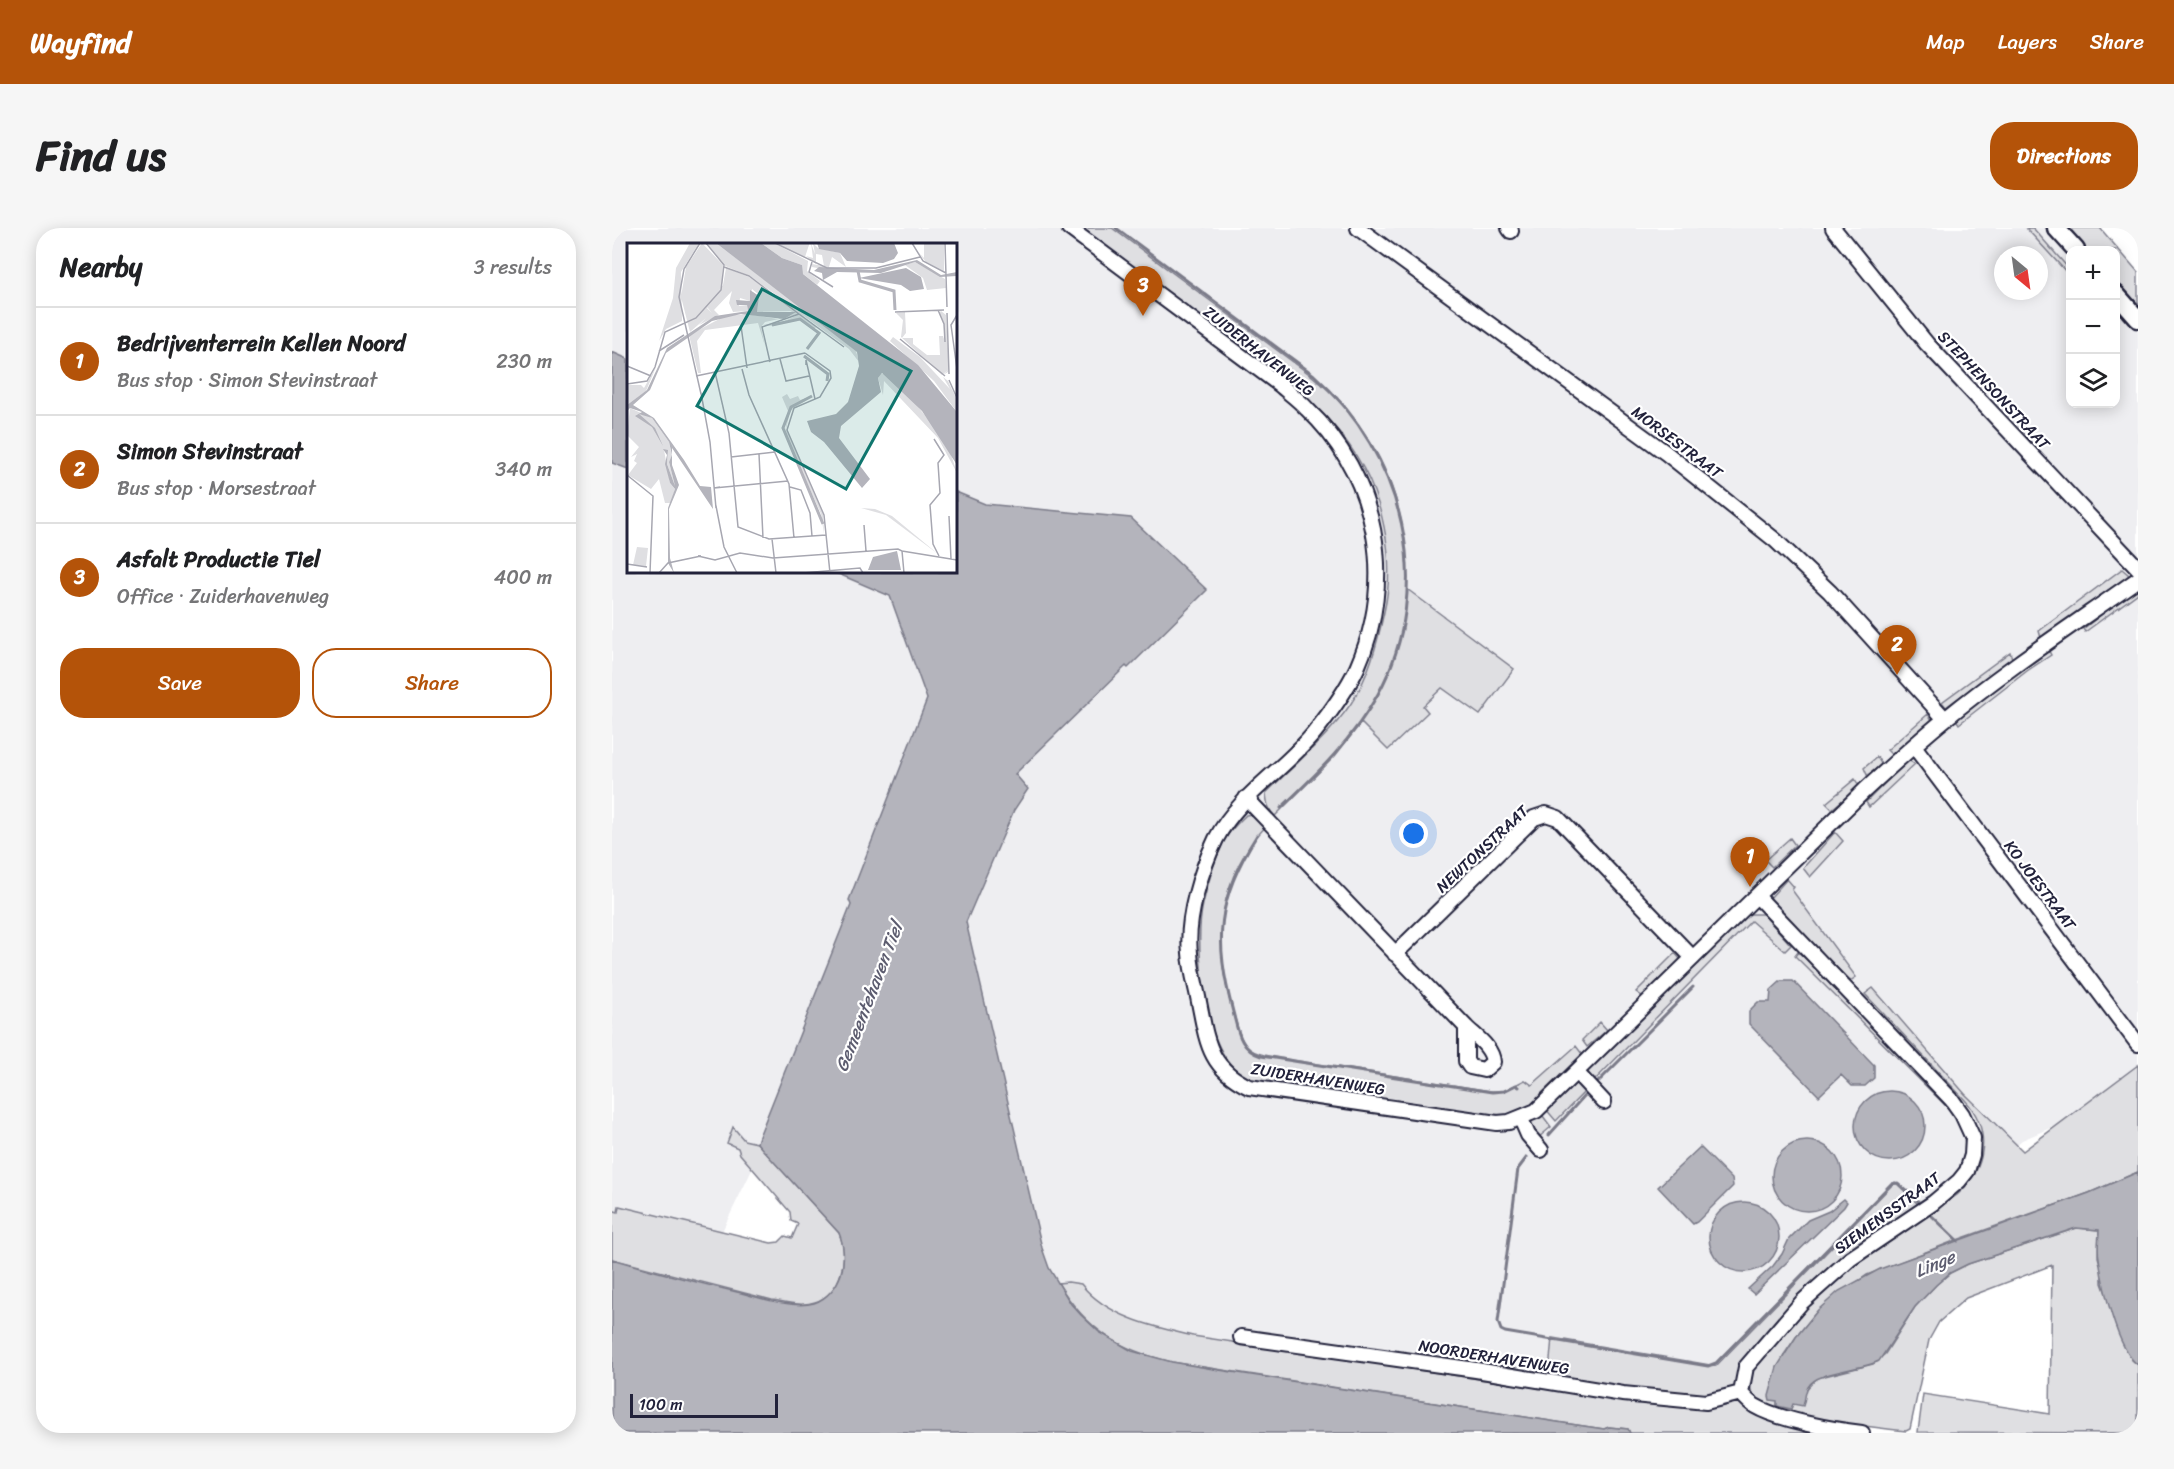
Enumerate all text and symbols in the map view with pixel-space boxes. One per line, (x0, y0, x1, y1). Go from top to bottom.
text: Wayfind (30, 18, 131, 67)
text: Map (1926, 23, 1965, 61)
text: Layers (1998, 23, 2057, 61)
text: Share (2090, 23, 2144, 61)
text: Find us (36, 119, 166, 193)
button: Directions (1990, 122, 2138, 190)
inset map (627, 243, 957, 573)
text: Nearby (60, 244, 142, 290)
north arrow (1994, 246, 2048, 300)
map controls (2066, 246, 2120, 408)
button: + (2066, 246, 2120, 300)
text: 3 results (474, 250, 552, 285)
pin: 3 (1124, 266, 1162, 316)
street label: ZUIDERHAVENWEG (1197, 298, 1321, 404)
button: − (2066, 300, 2120, 354)
street label: STEPHENSONSTRAAT (1930, 323, 2059, 458)
text: Bedrijventerrein Kellen Noord (117, 324, 405, 363)
text: 1 (75, 344, 84, 379)
text: 230 m (496, 344, 552, 379)
button: layers (2066, 354, 2120, 408)
text: Bus stop · Simon Stevinstraat (117, 363, 377, 398)
street label: MORSESTRAAT (1625, 398, 1730, 487)
text: Simon Stevinstraat (117, 432, 303, 471)
text: 2 (74, 452, 85, 487)
text: 340 m (495, 452, 552, 487)
text: Bus stop · Morsestraat (117, 471, 316, 506)
text: Asfalt Productie Tiel (117, 540, 320, 579)
text: 3 (74, 560, 85, 595)
text: 400 m (494, 560, 552, 595)
text: Office · Zuiderhavenweg (117, 579, 329, 614)
pin: 2 (1878, 626, 1916, 675)
button: Save (60, 648, 300, 718)
button: Share (312, 648, 552, 718)
street label: NEWTONSTRAAT (1429, 797, 1536, 900)
your location (1399, 819, 1428, 848)
street label: KO JOESTRAAT (1996, 834, 2084, 937)
pin: 1 (1730, 838, 1770, 887)
water label: Gemeentehaven Tiel (826, 914, 914, 1076)
street label: ZUIDERHAVENWEG (1249, 1054, 1387, 1104)
street label: SIEMENSSTRAAT (1827, 1163, 1948, 1262)
water label: Linge (1910, 1241, 1962, 1287)
street label: NOORDERHAVENWEG (1416, 1331, 1572, 1383)
text: 100 m (639, 1390, 683, 1419)
scale bar (630, 1391, 778, 1418)

